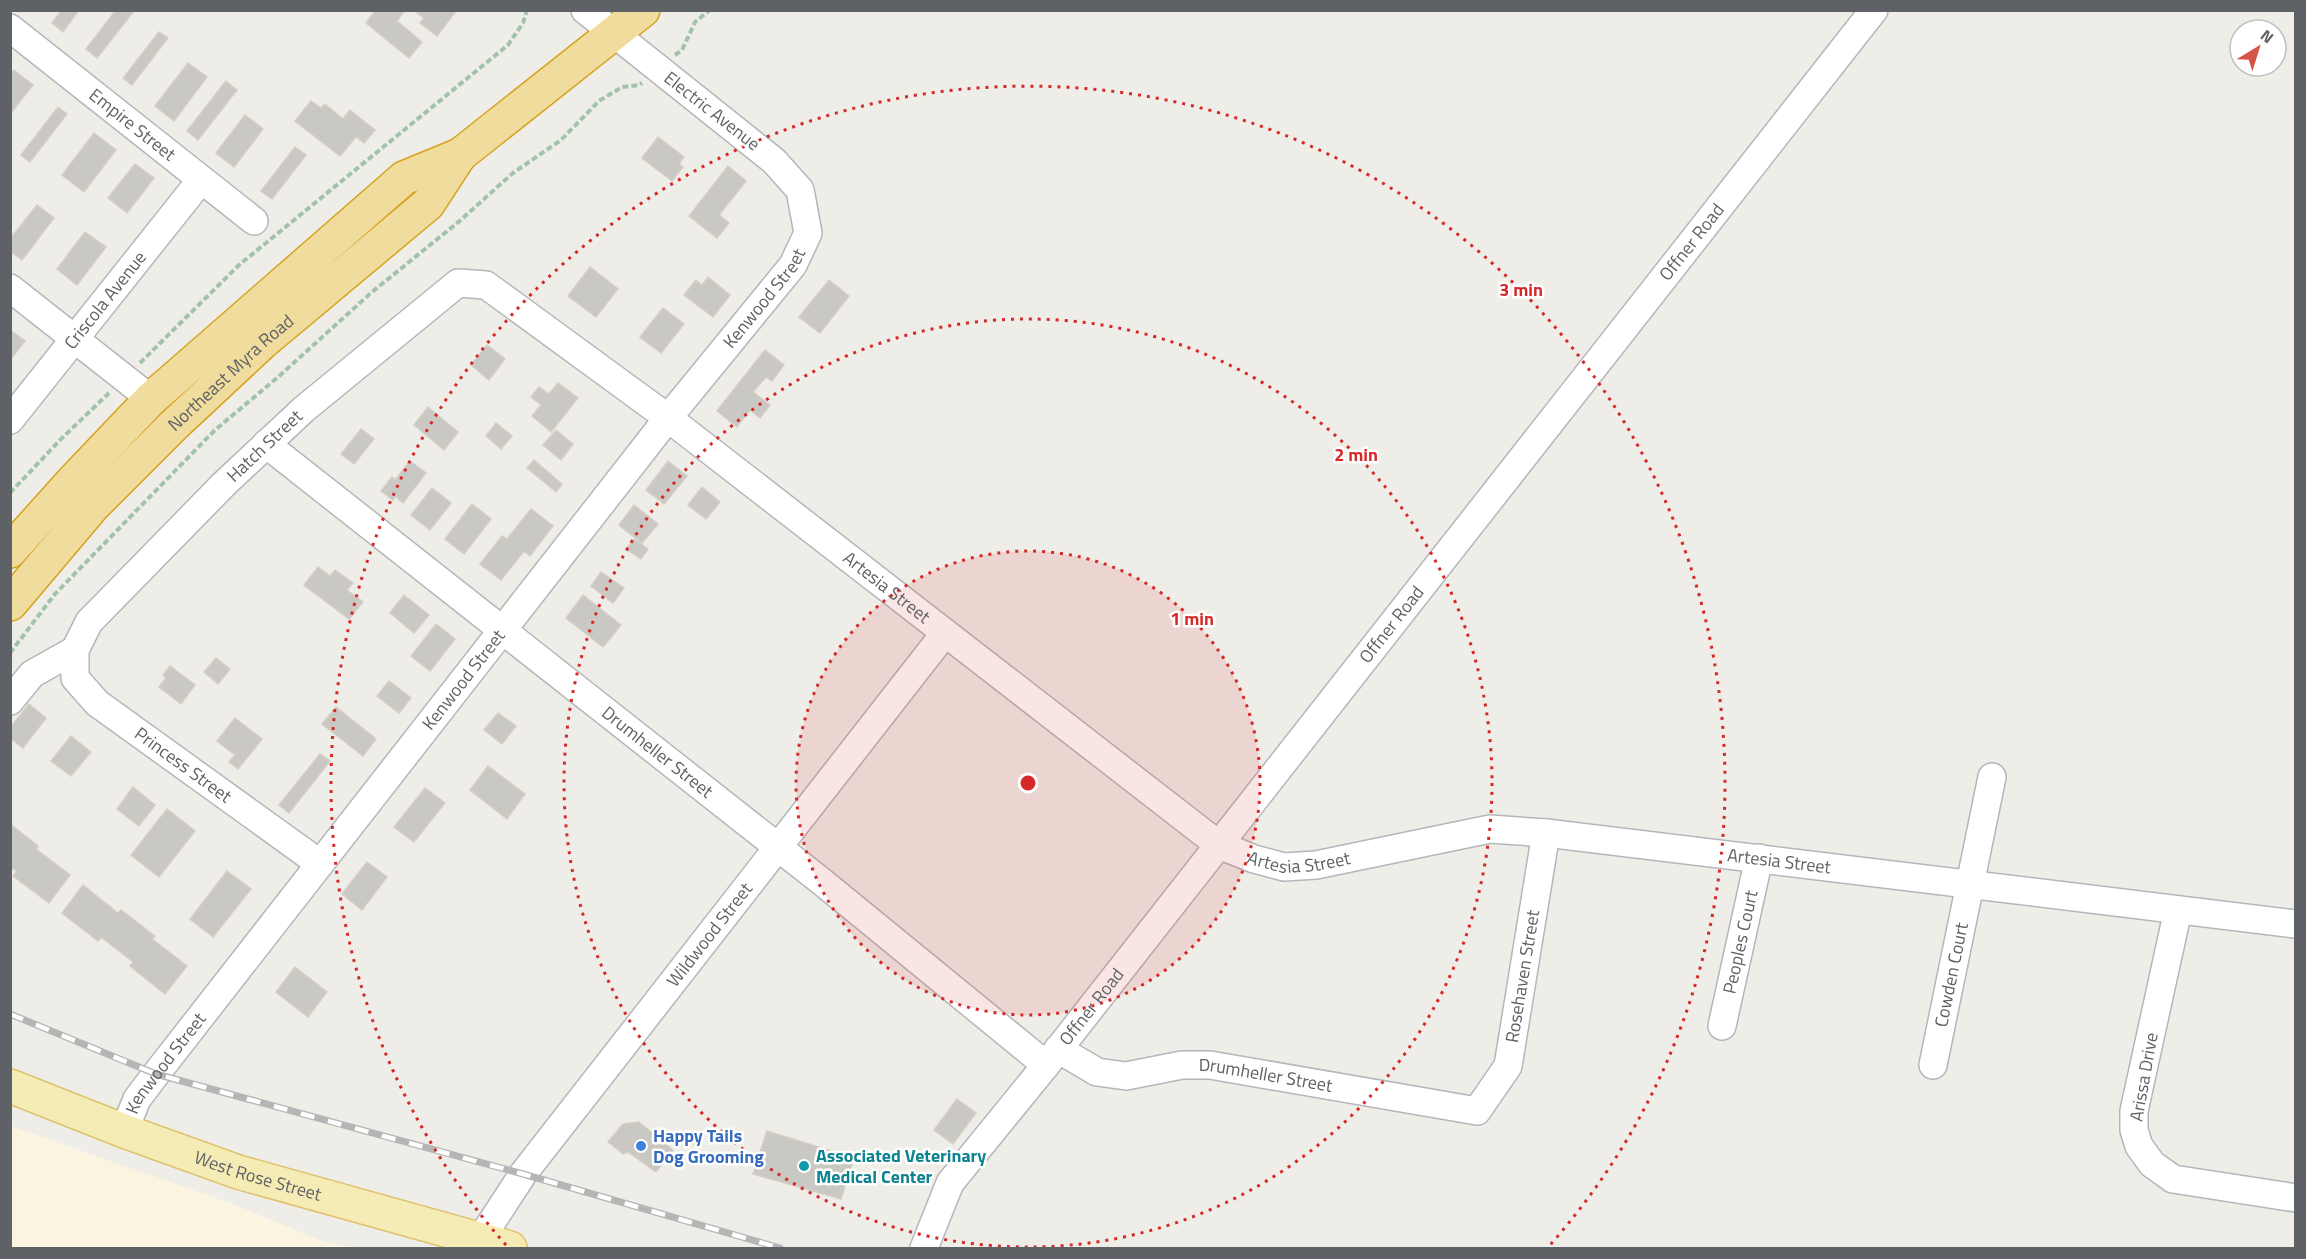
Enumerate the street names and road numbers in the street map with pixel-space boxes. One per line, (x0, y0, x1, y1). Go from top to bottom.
street label: Electric Avenue (658, 64, 766, 157)
street label: Empire Street (83, 82, 182, 168)
street label: Offner Road (1652, 198, 1730, 286)
street label: Kenwood Street (716, 243, 812, 354)
street label: Criscola Avenue (57, 245, 153, 355)
street label: Northeast Myra Road (161, 308, 299, 437)
street label: Hatch Street (220, 403, 309, 488)
street label: Artesia Street (837, 544, 937, 630)
street label: Offner Road (1352, 580, 1430, 669)
street label: Kenwood Street (415, 623, 512, 736)
street label: Drumheller Street (596, 699, 720, 805)
street label: Princess Street (129, 720, 238, 810)
street label: Artesia Street (1726, 841, 1833, 881)
street label: Artesia Street (1243, 844, 1353, 880)
street label: Wildwood Street (660, 876, 759, 993)
street label: Peoples Court (1715, 887, 1765, 996)
street label: Rosehaven Street (1498, 907, 1546, 1045)
street label: Cowden Court (1927, 919, 1975, 1030)
street label: Offner Road (1052, 962, 1130, 1051)
street label: Kenwood Street (118, 1006, 213, 1118)
street label: Arissa Drive (2122, 1030, 2165, 1124)
street label: Drumheller Street (1199, 1051, 1335, 1099)
street label: West Rose Street (191, 1143, 325, 1208)

